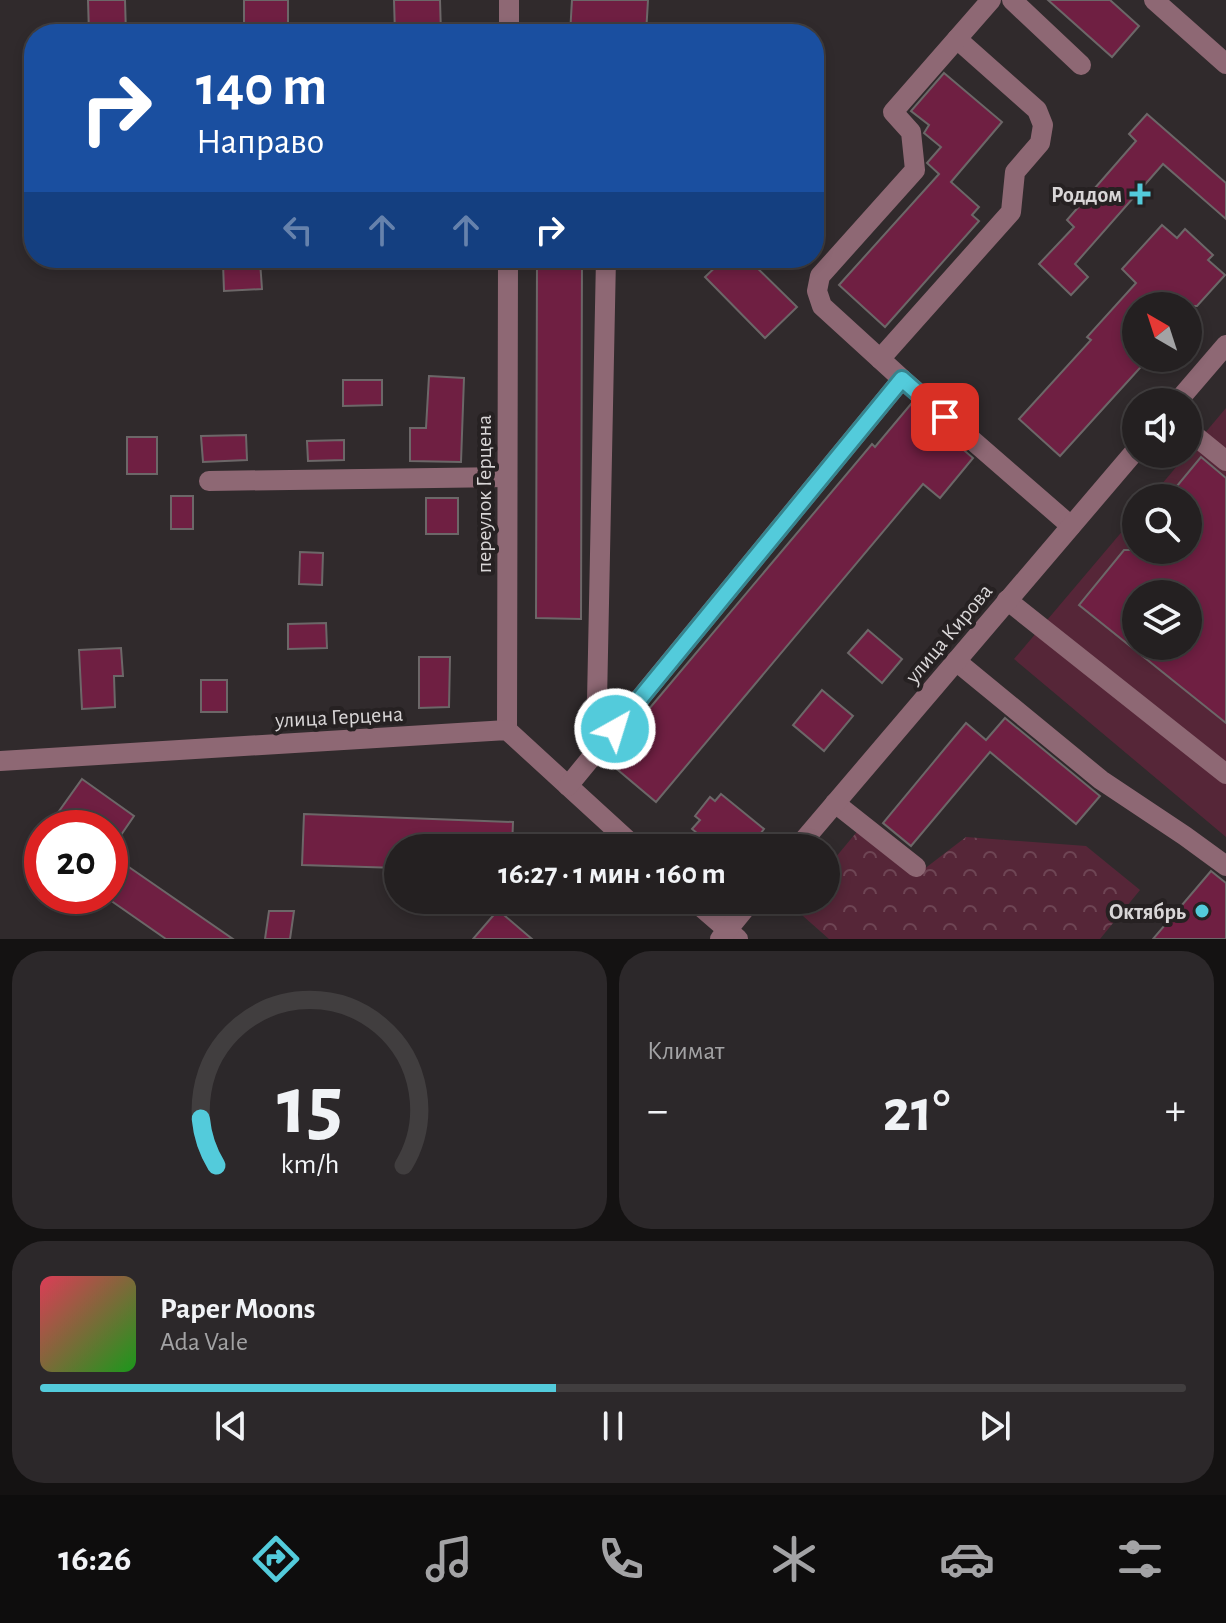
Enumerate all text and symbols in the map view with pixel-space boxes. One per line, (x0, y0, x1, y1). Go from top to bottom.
icon: right (64, 56, 168, 160)
text: 140 m (196, 59, 327, 115)
text: Направо (196, 124, 324, 160)
marker: Роддом (1129, 183, 1151, 205)
place label: Роддом (1051, 184, 1122, 206)
icon: left (276, 208, 320, 252)
icon: ahead (360, 208, 404, 252)
icon: ahead (444, 208, 488, 252)
icon: right (528, 208, 572, 252)
north arrow (1122, 292, 1202, 372)
map controls (1122, 292, 1202, 660)
pin (911, 383, 979, 451)
button: sound (1122, 388, 1202, 468)
icon: arrive (923, 395, 967, 439)
street label: переулок Герцена (473, 415, 495, 573)
button: search (1122, 484, 1202, 564)
street label: улица Кирова (900, 580, 996, 688)
button: layers (1122, 580, 1202, 660)
position arrow (573, 687, 657, 771)
street label: улица Герцена (273, 703, 404, 731)
speed limit sign: 20 (24, 810, 128, 914)
text: 16:27 · 1 мин · 160 m (498, 859, 726, 889)
place label: Октябрь (1109, 901, 1187, 923)
marker: Октябрь (1193, 902, 1211, 920)
text: Климат (647, 1038, 724, 1064)
text: 15 (277, 1065, 342, 1149)
text: 21° (883, 1082, 950, 1142)
text: − (647, 1089, 668, 1133)
text: + (1165, 1089, 1186, 1133)
text: km/h (280, 1150, 339, 1179)
text: Paper Moons (160, 1294, 315, 1324)
text: Ada Vale (160, 1329, 248, 1355)
icon: previous (209, 1404, 253, 1448)
icon: pause (591, 1404, 635, 1448)
icon: next (973, 1404, 1017, 1448)
icon: directions (248, 1531, 304, 1587)
icon: music (421, 1531, 477, 1587)
icon: phone (593, 1531, 649, 1587)
icon: climate (766, 1531, 822, 1587)
icon: car (939, 1531, 995, 1587)
icon: filters (1112, 1531, 1168, 1587)
text: 16:26 (58, 1541, 131, 1577)

